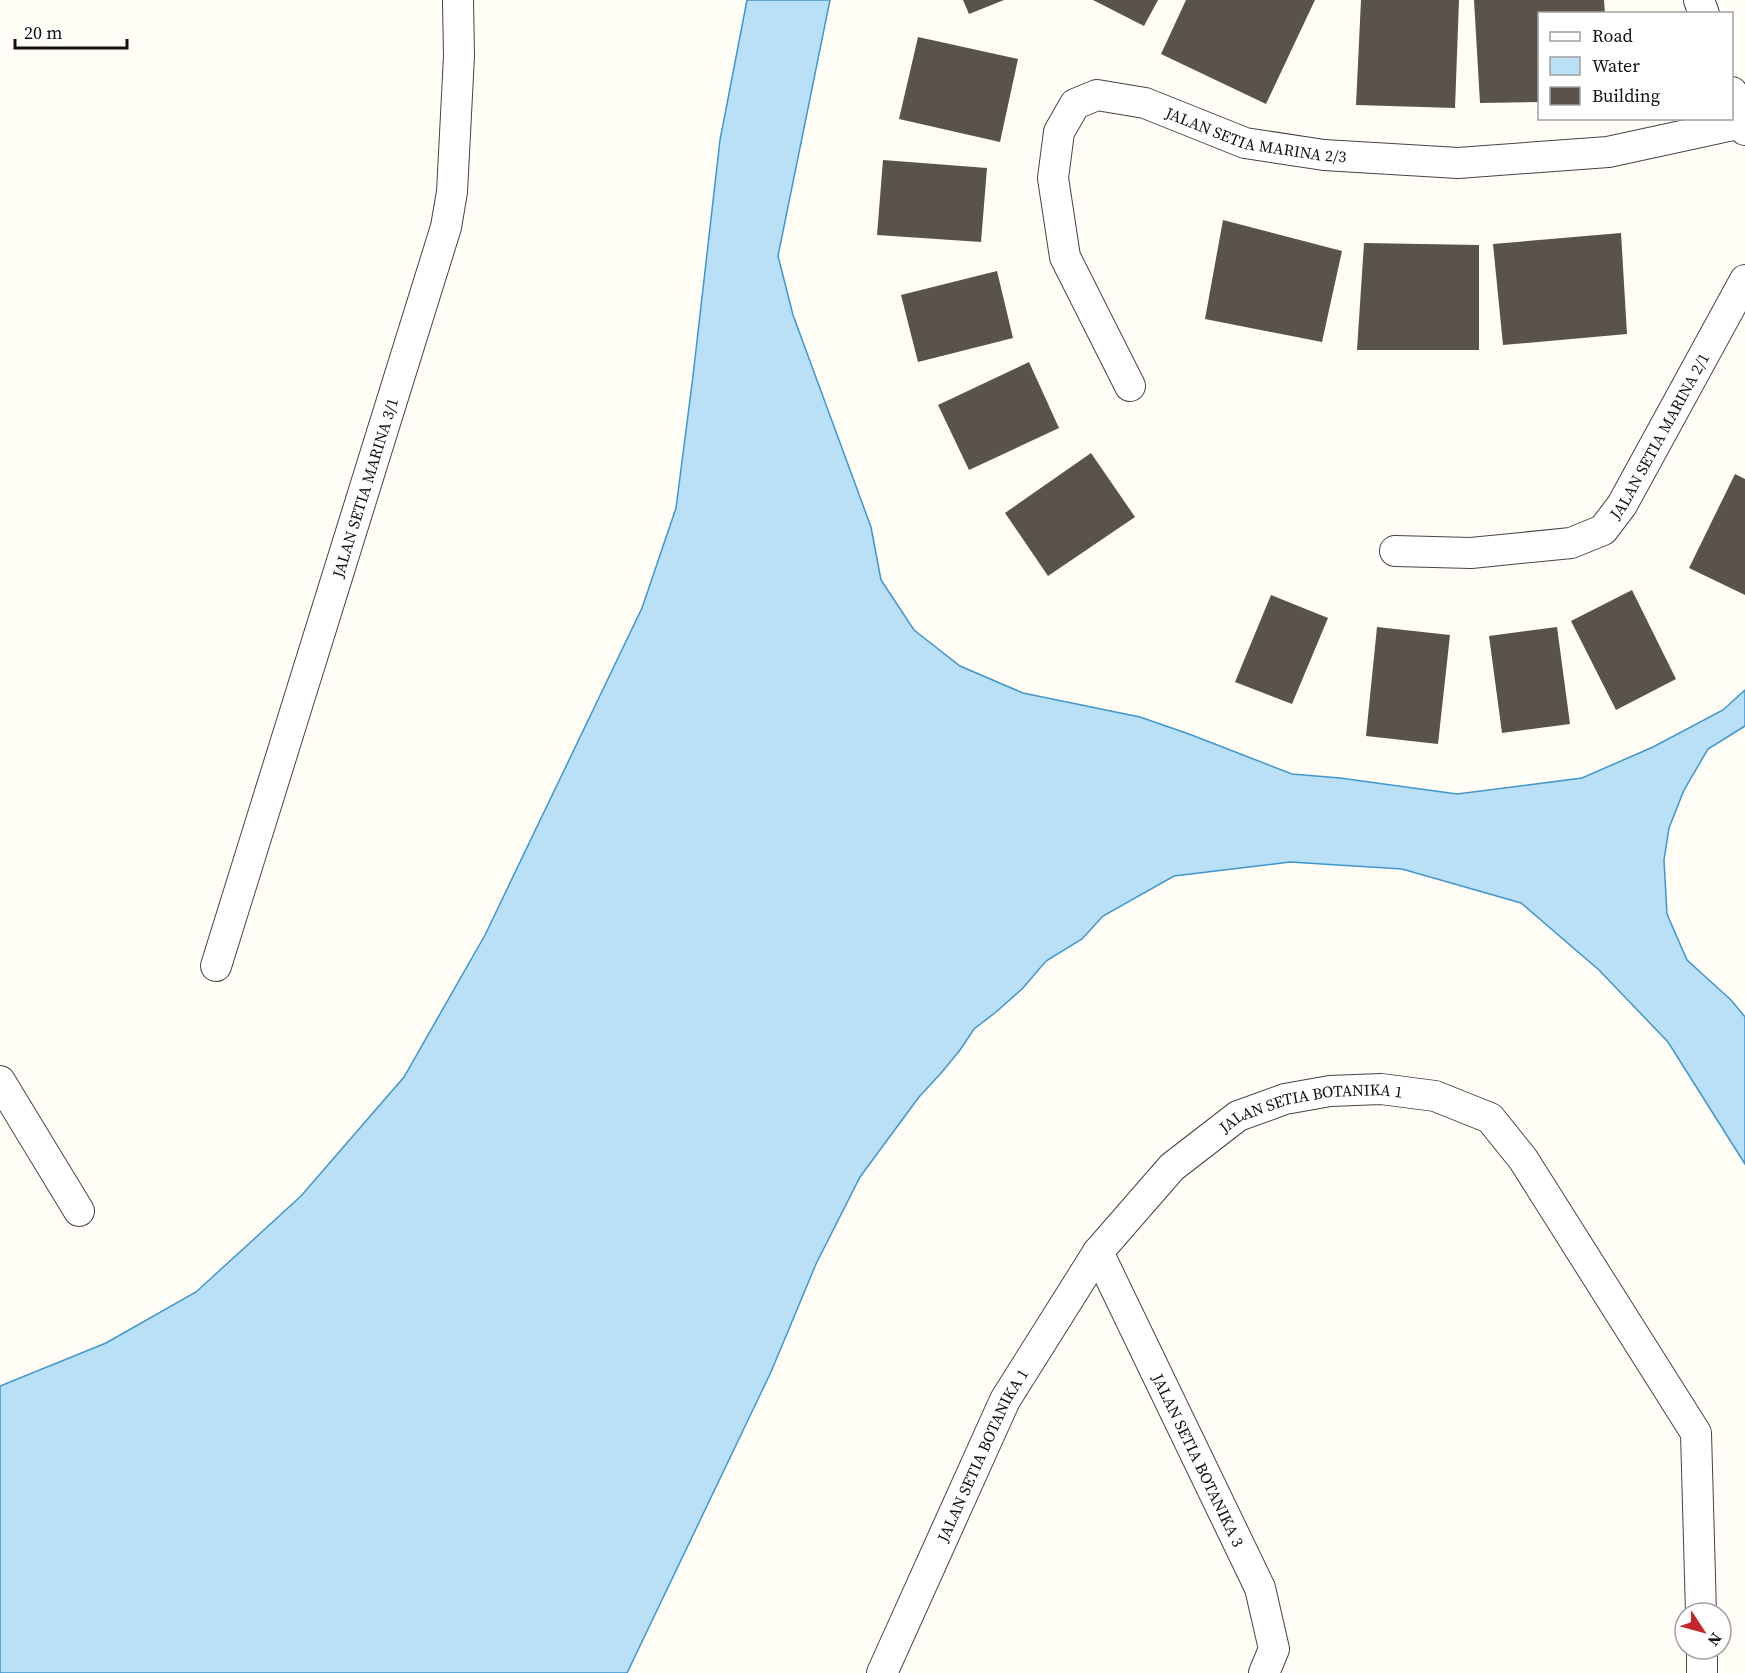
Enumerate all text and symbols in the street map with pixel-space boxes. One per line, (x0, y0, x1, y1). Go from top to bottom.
scale bar (15, 12, 128, 50)
legend (1538, 12, 1733, 120)
text: 20 m (24, 20, 62, 45)
text: Road (1592, 23, 1633, 48)
text: Water (1592, 53, 1640, 78)
text: Building (1592, 83, 1660, 108)
street label: JALAN SETIA MARINA 2/3 (1161, 101, 1347, 167)
street label: JALAN SETIA MARINA 2/1 (1604, 349, 1714, 524)
street label: JALAN SETIA MARINA 3/1 (326, 395, 403, 581)
street label: JALAN SETIA BOTANIKA 1 (1214, 1078, 1404, 1138)
street label: JALAN SETIA BOTANIKA 1 (931, 1364, 1033, 1546)
street label: JALAN SETIA BOTANIKA 3 (1147, 1369, 1249, 1550)
north arrow (1673, 1601, 1733, 1661)
text: N (1703, 1629, 1727, 1651)

